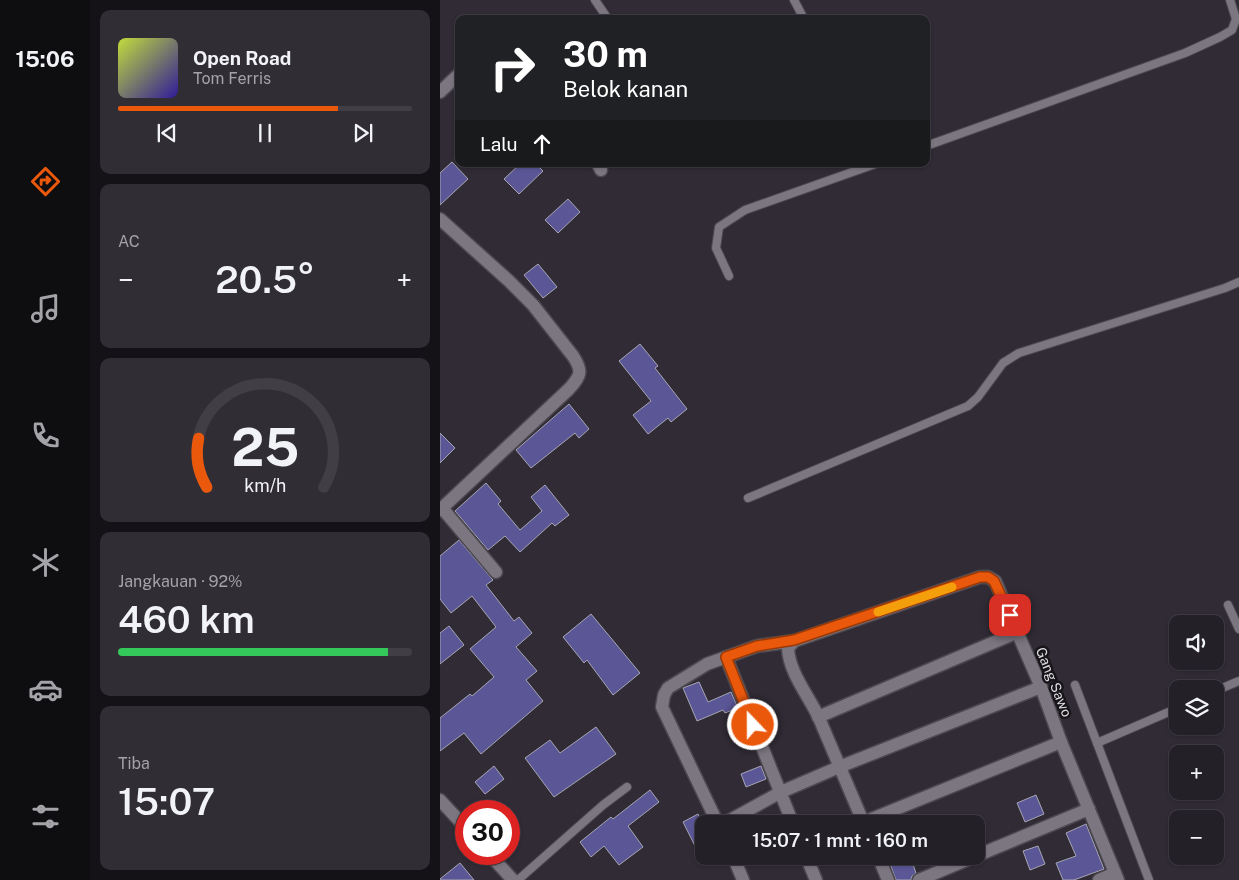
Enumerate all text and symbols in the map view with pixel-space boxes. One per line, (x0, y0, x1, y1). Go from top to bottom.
text: 30 m (563, 34, 648, 75)
icon: right (480, 35, 545, 100)
text: 15:06 (16, 46, 74, 72)
text: Open Road (193, 47, 291, 69)
text: Tom Ferris (193, 69, 271, 88)
text: Belok kanan (563, 76, 688, 102)
icon: previous (153, 119, 181, 147)
icon: pause (251, 119, 279, 147)
icon: next (349, 119, 377, 147)
icon: ahead (528, 130, 556, 158)
text: Lalu (480, 133, 518, 155)
icon: directions (28, 164, 63, 199)
text: AC (118, 232, 140, 251)
text: 20.5° (215, 257, 315, 302)
text: − (118, 263, 134, 296)
text: + (396, 263, 412, 296)
icon: music (28, 291, 63, 326)
text: 25 (231, 417, 299, 478)
icon: phone (28, 418, 63, 453)
text: km/h (244, 475, 286, 496)
icon: climate (28, 545, 63, 580)
text: Jangkauan · 92% (118, 572, 243, 591)
pin (989, 594, 1031, 636)
text: 460 km (118, 597, 255, 642)
icon: arrive (996, 601, 1024, 629)
map controls (1169, 615, 1224, 865)
button: sound (1169, 615, 1224, 670)
street label: Gang Sawo (1033, 645, 1075, 719)
icon: car (28, 672, 63, 707)
button: layers (1169, 680, 1224, 735)
position arrow (726, 698, 778, 750)
button: + (1169, 745, 1224, 800)
text: Tiba (118, 754, 150, 773)
text: 15:07 (118, 779, 215, 824)
icon: filters (28, 799, 63, 834)
speed limit sign: 30 (455, 800, 520, 865)
button: − (1169, 810, 1224, 865)
text: 15:07 · 1 mnt · 160 m (752, 829, 928, 851)

